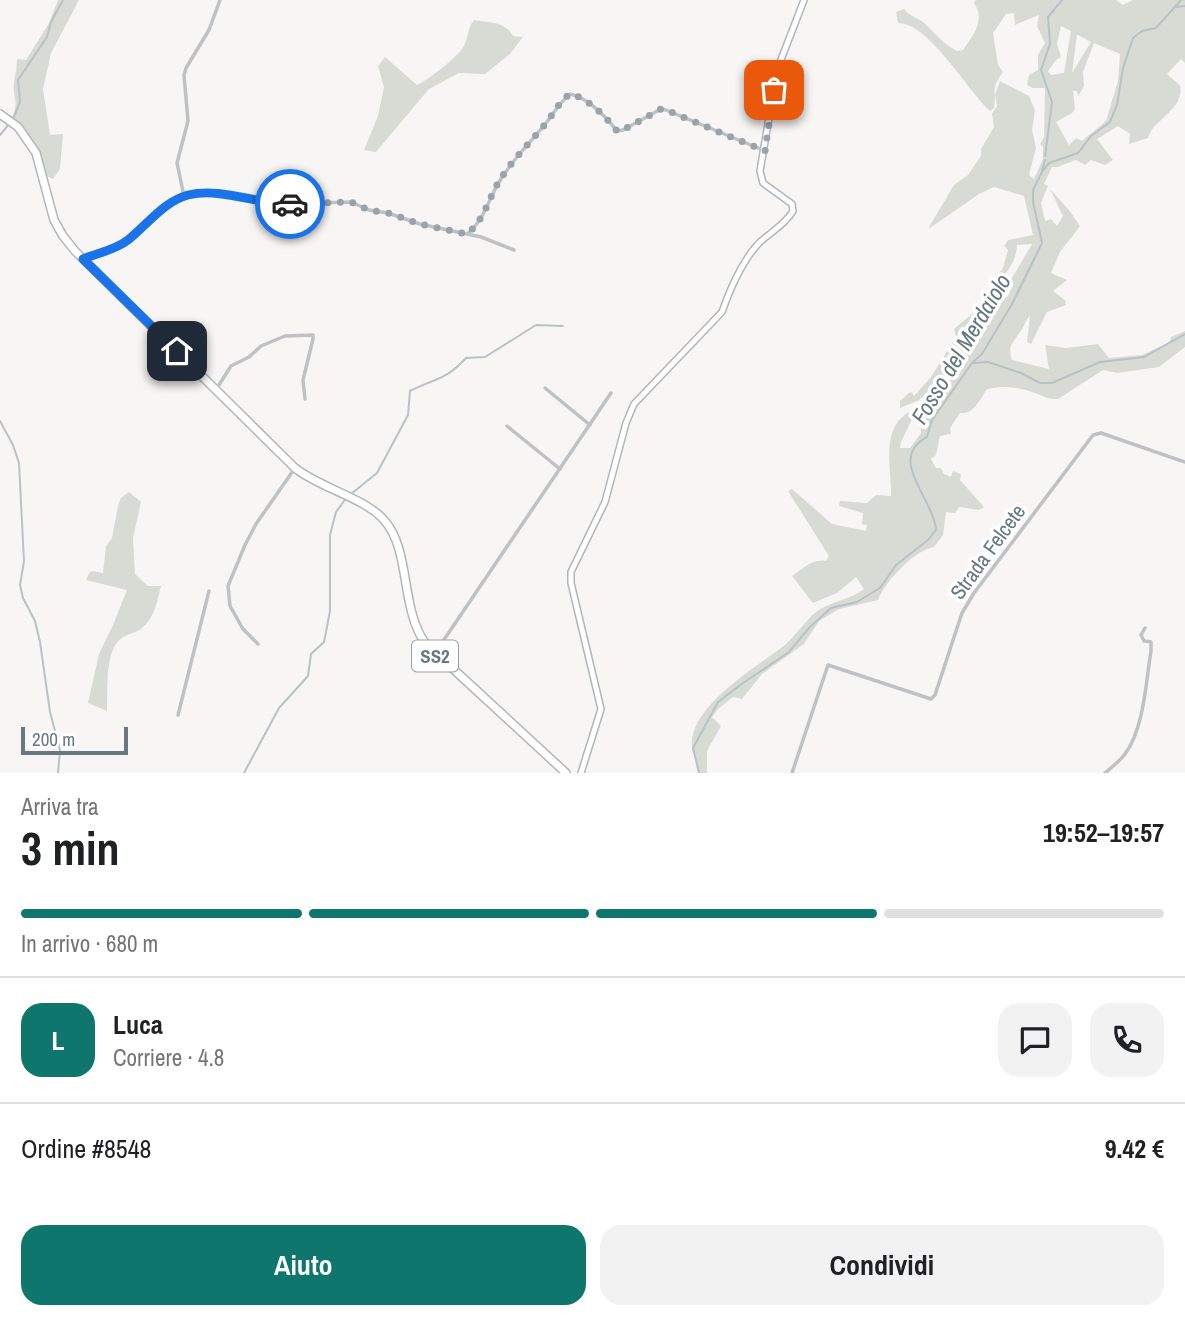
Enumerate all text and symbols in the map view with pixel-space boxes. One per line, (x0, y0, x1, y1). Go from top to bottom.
pin (744, 60, 804, 120)
icon: bag (755, 71, 793, 109)
courier (255, 169, 325, 239)
icon: car (271, 185, 309, 223)
water label: Fosso del Merdaiolo (903, 268, 1018, 430)
pin (147, 321, 207, 381)
icon: home (158, 332, 196, 370)
street label: Strada Felcete (943, 498, 1032, 605)
road number: SS2 (412, 640, 458, 671)
scale bar (21, 724, 128, 756)
text: 200 m (32, 726, 75, 752)
text: Arriva tra (21, 791, 99, 822)
text: 19:52–19:57 (1043, 815, 1164, 850)
text: 3 min (21, 817, 120, 879)
text: In arrivo · 680 m (21, 928, 158, 959)
button: chat (998, 1003, 1072, 1077)
button: phone (1090, 1003, 1164, 1077)
text: Luca (113, 1007, 163, 1042)
text: L (51, 1023, 65, 1058)
text: Corriere · 4.8 (113, 1042, 224, 1073)
text: Ordine #8548 (21, 1131, 151, 1166)
text: 9.42 € (1105, 1131, 1164, 1166)
button: Aiuto (21, 1225, 586, 1305)
button: Condividi (600, 1225, 1164, 1305)

